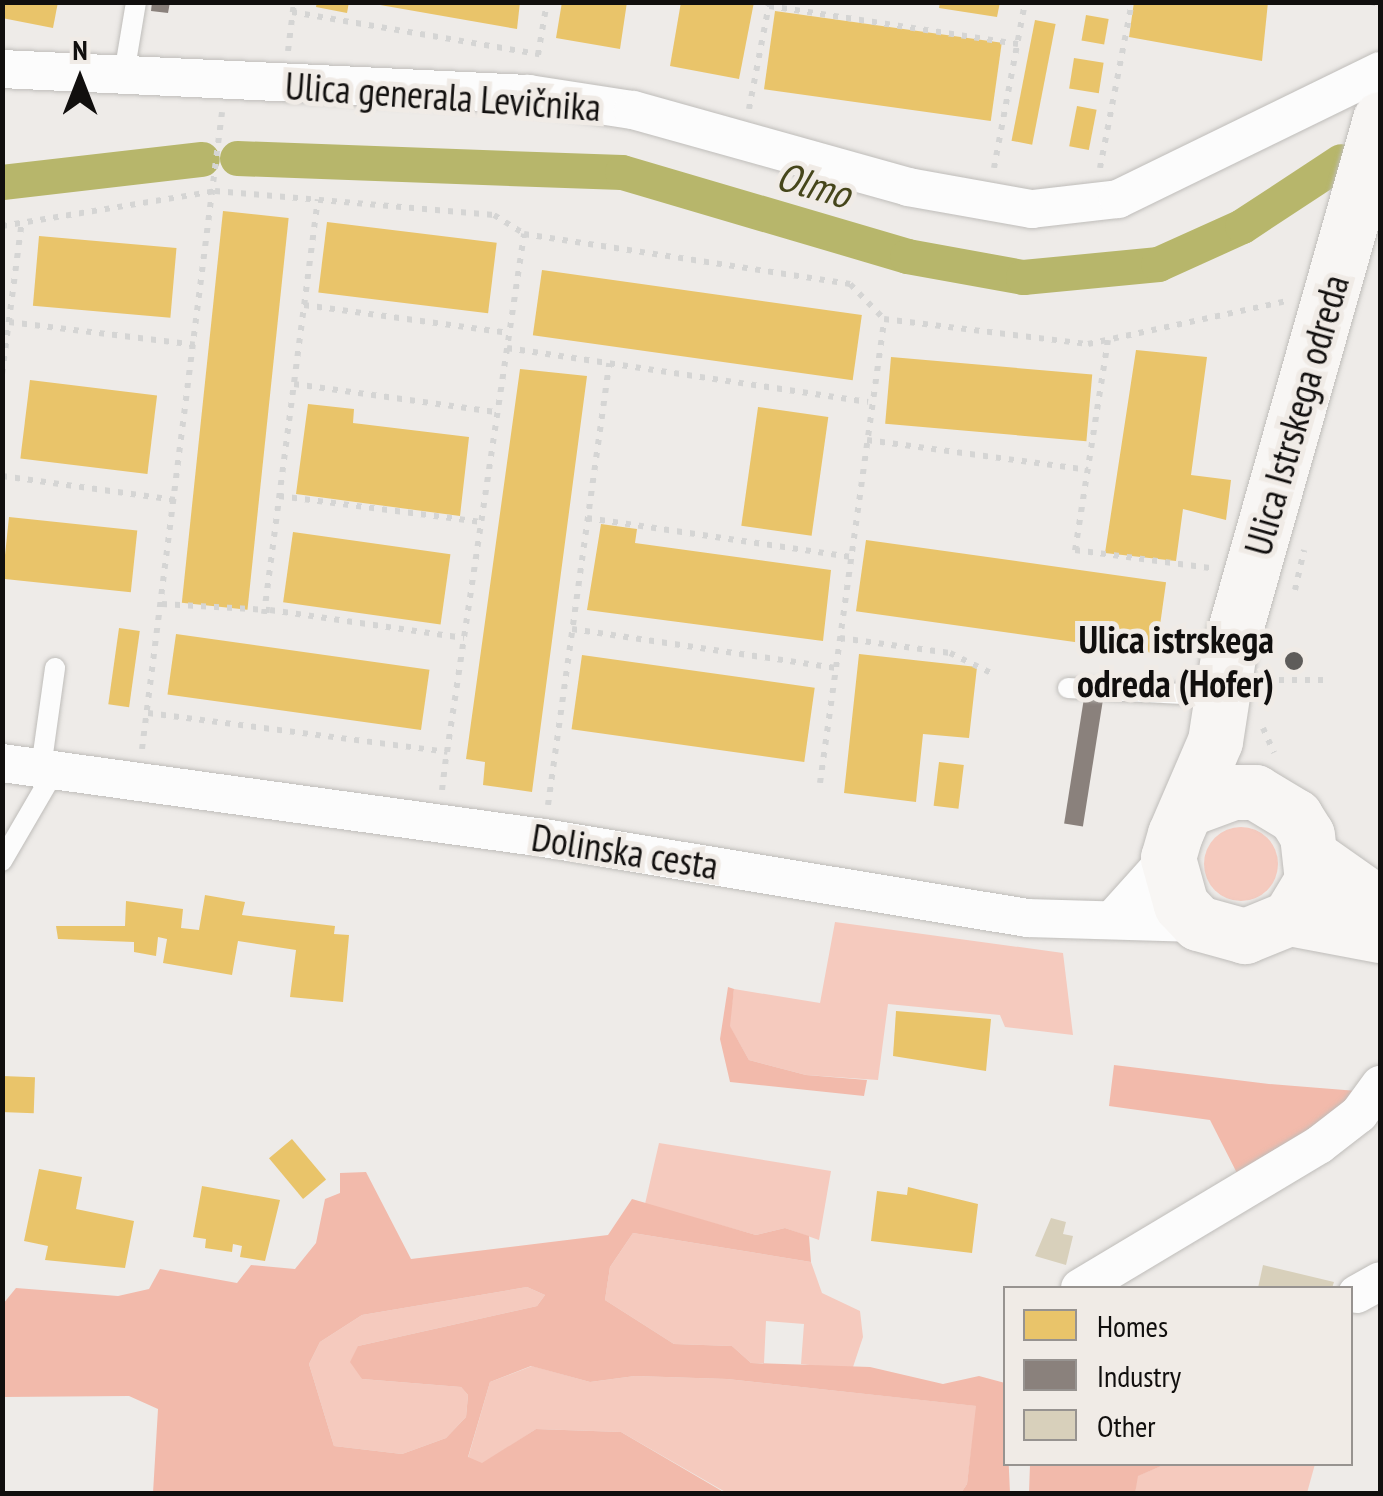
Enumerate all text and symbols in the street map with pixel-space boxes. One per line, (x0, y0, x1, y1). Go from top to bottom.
north arrow (30, 30, 130, 130)
text: N (72, 31, 88, 68)
street label: Ulica generala Levičnika (284, 62, 602, 130)
water label: Olmo (772, 151, 856, 217)
street label: Ulica Istrskega odreda (1234, 270, 1358, 560)
place label: Ulica istrskega odreda (Hofer) (1077, 616, 1274, 706)
marker: Ulica istrskega odreda (Hofer) (1283, 650, 1305, 672)
street label: Dolinska cesta (529, 814, 721, 888)
legend (1003, 1286, 1353, 1466)
text: Homes (1097, 1306, 1168, 1345)
text: Industry (1097, 1356, 1181, 1395)
text: Other (1097, 1406, 1156, 1445)

